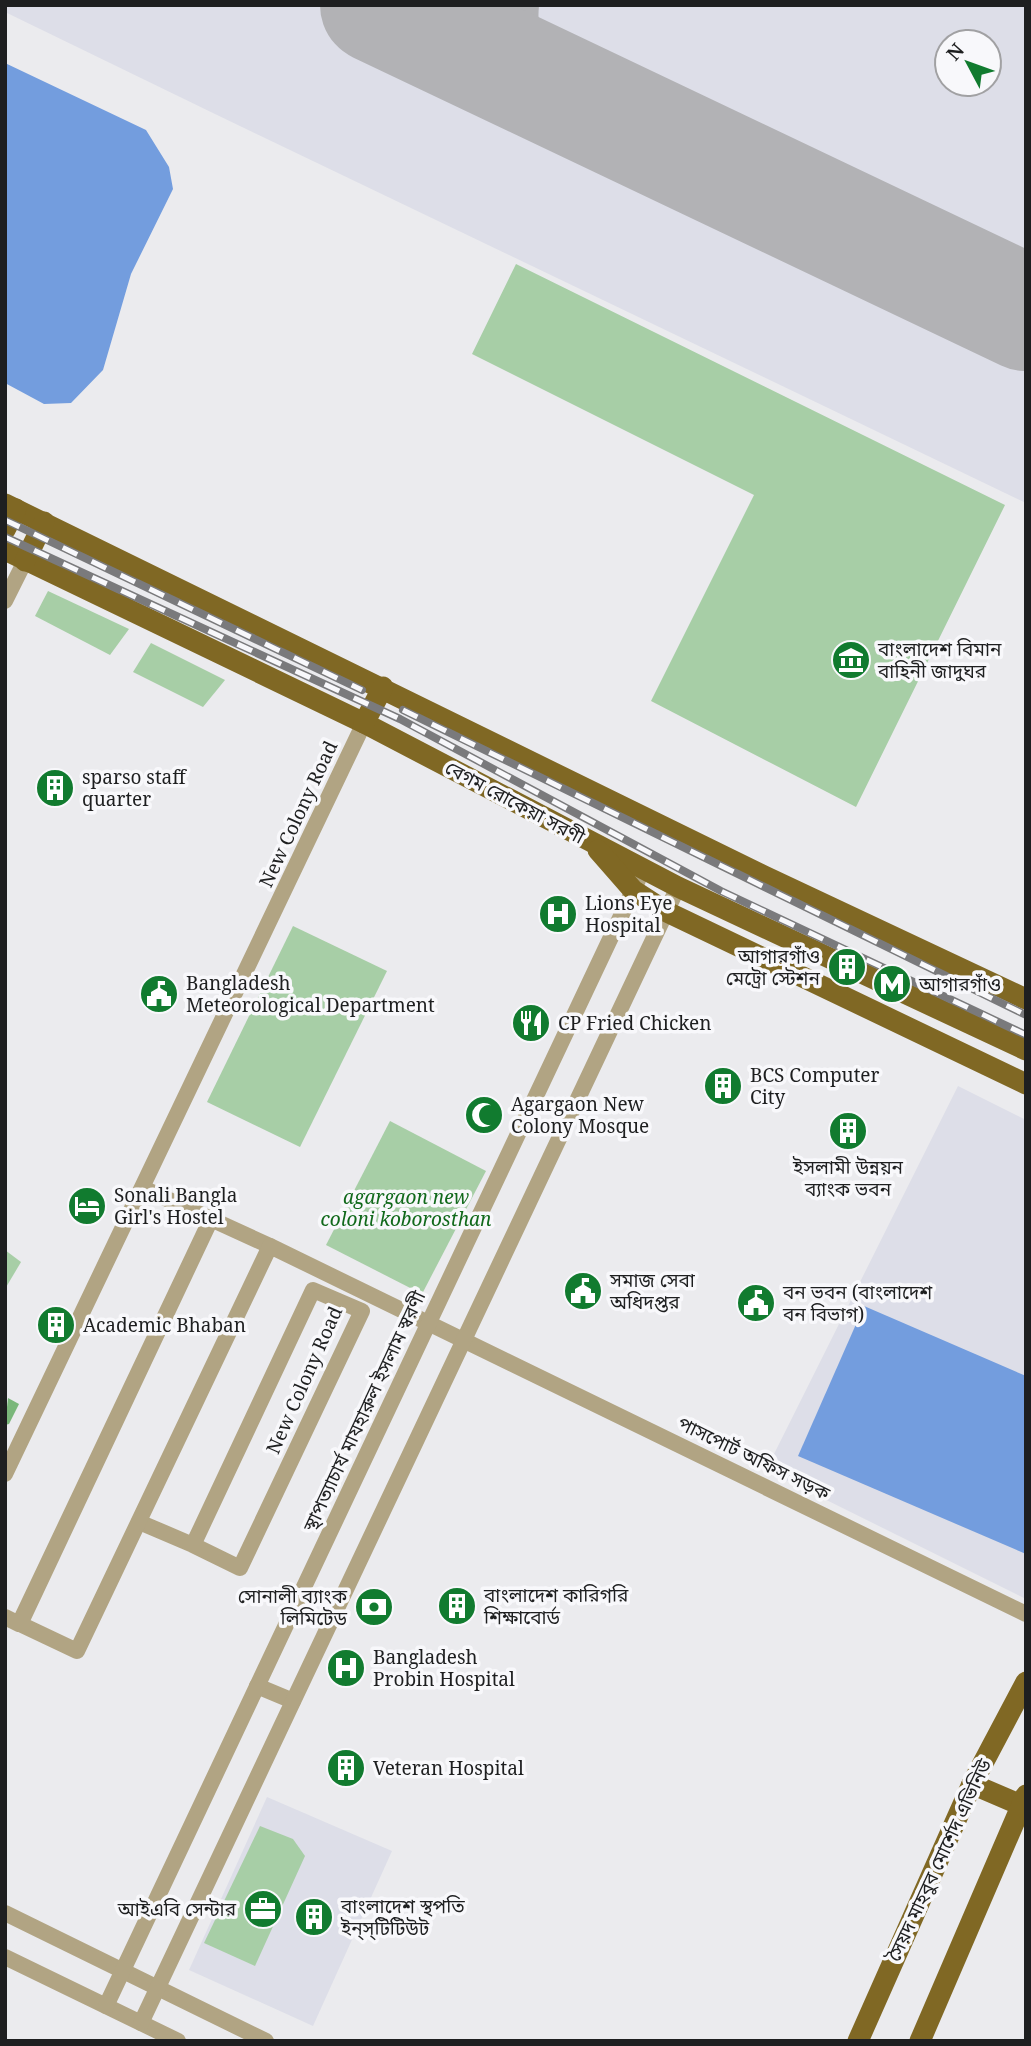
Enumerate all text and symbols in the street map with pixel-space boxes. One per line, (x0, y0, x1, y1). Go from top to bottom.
north arrow (933, 28, 1003, 98)
text: N (940, 38, 970, 66)
place label: বাংলাদেশ বিমান বাহিনী জাদুঘর (877, 636, 1002, 684)
museum icon: বাংলাদেশ বিমান বাহিনী জাদুঘর (830, 639, 872, 681)
street label: New Colony Road (253, 736, 343, 891)
street label: বেগম রোকেয়া সরণী (441, 754, 590, 850)
place label: sparso staff quarter (82, 764, 187, 812)
building icon: sparso staff quarter (34, 767, 76, 809)
place label: Lions Eye Hospital (585, 890, 672, 938)
hospital icon: Lions Eye Hospital (537, 893, 579, 935)
place label: আগারগাঁও মেট্রো স্টেশন (726, 943, 821, 991)
building icon: আগারগাঁও মেট্রো স্টেশন (826, 946, 868, 988)
metro station icon: আগারগাঁও (871, 963, 913, 1005)
place label: Bangladesh Meteorological Department (186, 970, 435, 1018)
place label: আগারগাঁও (918, 971, 1001, 997)
public building icon: Bangladesh Meteorological Department (138, 973, 180, 1015)
restaurant icon: CP Fried Chicken (510, 1002, 552, 1044)
place label: CP Fried Chicken (558, 1010, 711, 1036)
place label: BCS Computer City (750, 1062, 880, 1110)
building icon: BCS Computer City (702, 1065, 744, 1107)
place label: Agargaon New Colony Mosque (511, 1091, 649, 1139)
mosque icon: Agargaon New Colony Mosque (463, 1094, 505, 1136)
building icon: ইসলামী উন্নয়ন ব্যাংক ভবন (827, 1110, 869, 1152)
place label: ইসলামী উন্নয়ন ব্যাংক ভবন (792, 1154, 904, 1202)
place label: Sonali Bangla Girl's Hostel (114, 1182, 237, 1230)
park label: agargaon new coloni koborosthan (321, 1184, 492, 1232)
hotel icon: Sonali Bangla Girl's Hostel (66, 1185, 108, 1227)
place label: সমাজ সেবা অধিদপ্তর (609, 1267, 696, 1315)
public building icon: সমাজ সেবা অধিদপ্তর (562, 1270, 604, 1312)
place label: বন ভবন (বাংলাদেশ বন বিভাগ) (782, 1279, 933, 1327)
public building icon: বন ভবন (বাংলাদেশ বন বিভাগ) (735, 1282, 777, 1324)
street label: স্থাপত্যাচার্য মাযহারুল ইসলাম স্বরণী (296, 1286, 432, 1536)
street label: New Colony Road (260, 1302, 348, 1458)
building icon: Academic Bhaban (35, 1304, 77, 1346)
place label: Academic Bhaban (83, 1312, 246, 1338)
street label: পাসপোর্ট অফিস সড়ক (674, 1410, 835, 1506)
place label: বাংলাদেশ কারিগরি শিক্ষাবোর্ড (483, 1582, 629, 1630)
place label: সোনালী ব্যাংক লিমিটেড (238, 1583, 348, 1631)
building icon: বাংলাদেশ কারিগরি শিক্ষাবোর্ড (436, 1585, 478, 1627)
bank icon: সোনালী ব্যাংক লিমিটেড (353, 1586, 395, 1628)
place label: Bangladesh Probin Hospital (373, 1644, 515, 1692)
hospital icon: Bangladesh Probin Hospital (325, 1647, 367, 1689)
building icon: Veteran Hospital (325, 1747, 367, 1789)
street label: সৈয়দ মাহবুব মোর্শেদ এভিনিউ (880, 1754, 998, 1966)
place label: Veteran Hospital (373, 1755, 524, 1781)
office icon: আইএবি সেন্টার (242, 1888, 284, 1930)
place label: বাংলাদেশ স্থপতি ইন্‌স্‌টিটিউট (340, 1893, 465, 1941)
place label: আইএবি সেন্টার (117, 1896, 237, 1922)
building icon: বাংলাদেশ স্থপতি ইন্‌স্‌টিটিউট (293, 1896, 335, 1938)

